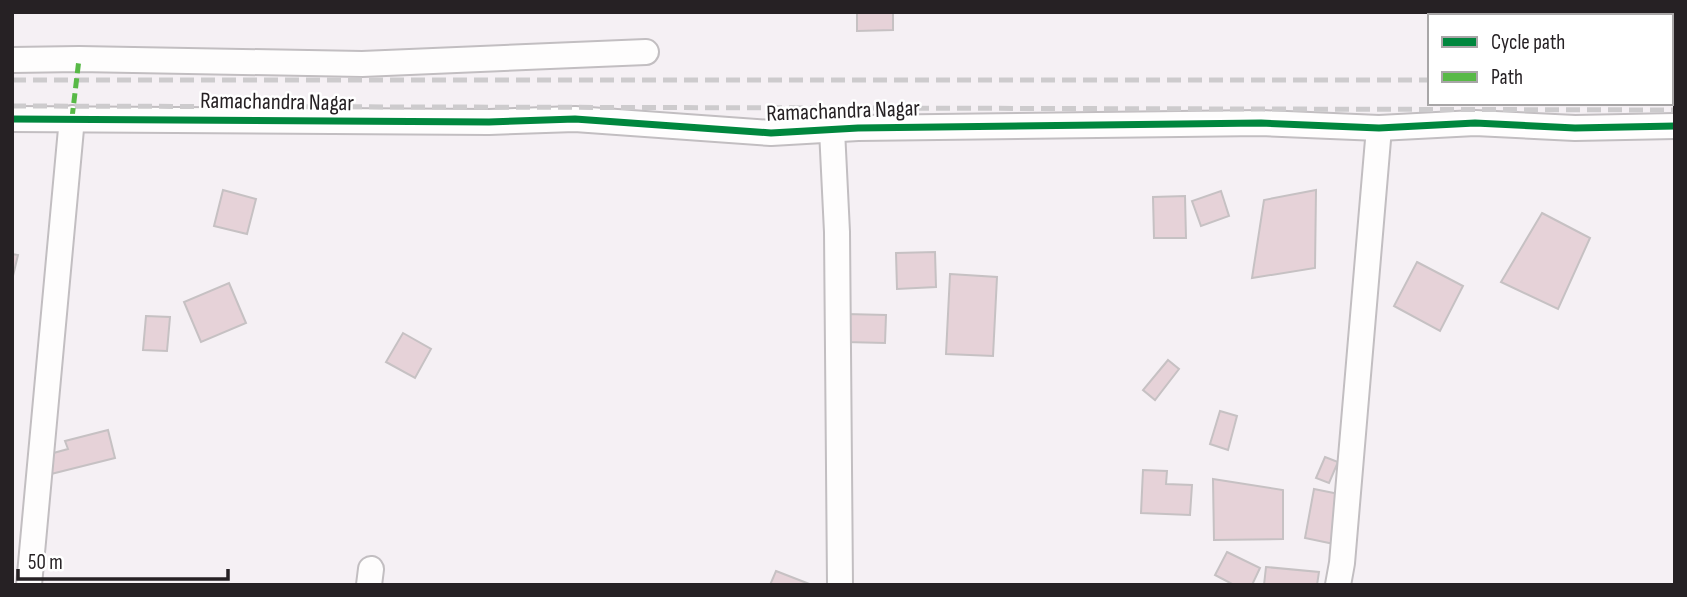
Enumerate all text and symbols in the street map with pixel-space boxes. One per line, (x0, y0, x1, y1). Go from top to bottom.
legend (1428, 14, 1673, 105)
text: Cycle path (1491, 30, 1565, 55)
text: Path (1491, 65, 1523, 90)
street label: Ramachandra Nagar (200, 87, 355, 117)
street label: Ramachandra Nagar (766, 94, 921, 128)
scale bar (18, 538, 228, 582)
text: 50 m (28, 550, 63, 575)

